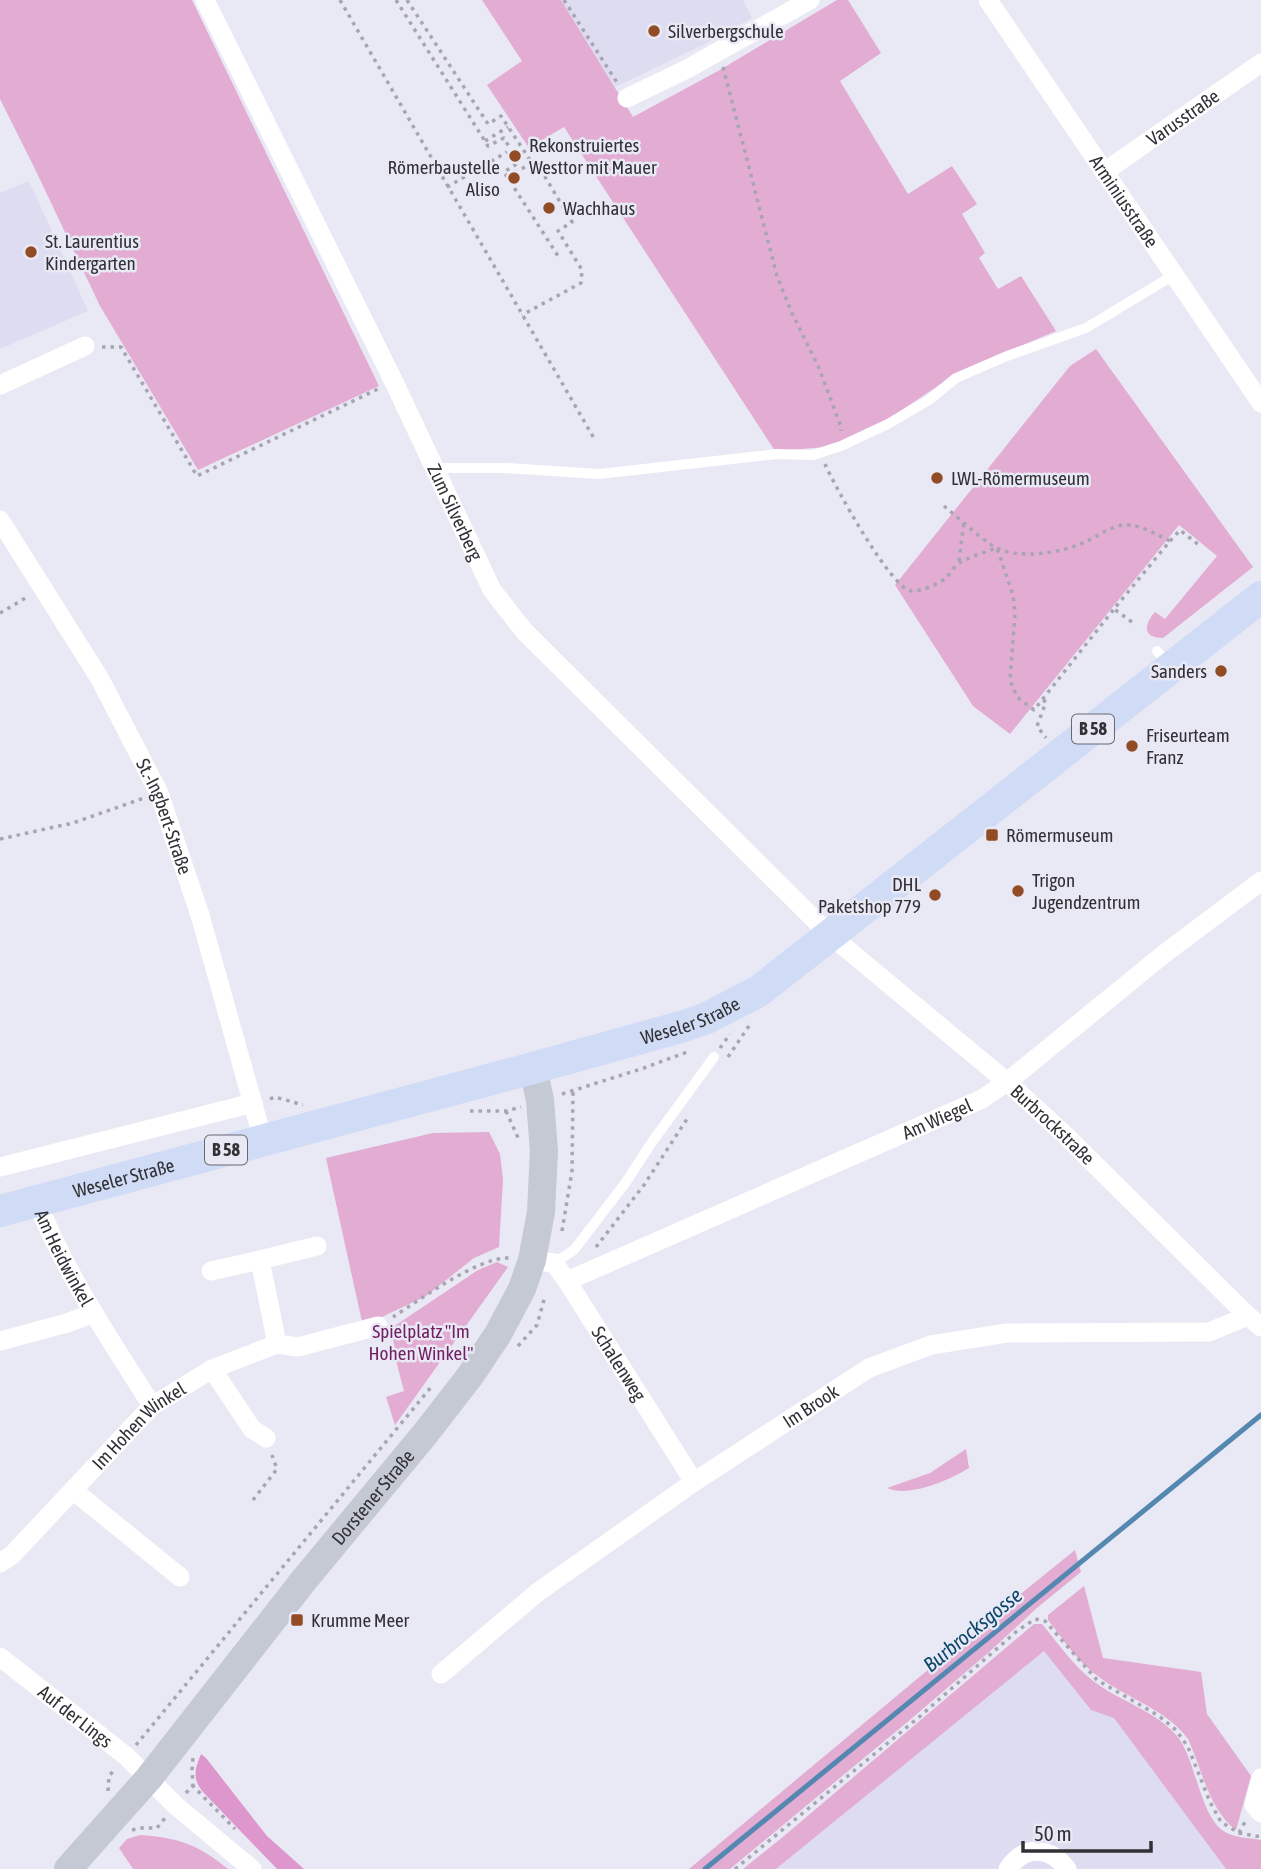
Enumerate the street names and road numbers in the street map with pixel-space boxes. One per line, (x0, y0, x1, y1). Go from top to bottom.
street label: Varusstraße (1143, 85, 1223, 150)
street label: Arminiusstraße (1085, 151, 1163, 251)
street label: Zum Silverberg (423, 460, 488, 565)
road number: B 58 (1072, 714, 1114, 744)
street label: St.-Ingbert-Straße (132, 755, 196, 877)
street label: Weseler Straße (638, 992, 743, 1049)
street label: Burbrockstraße (1006, 1080, 1099, 1169)
street label: Am Wiegel (899, 1094, 975, 1144)
road number: B 58 (205, 1135, 247, 1164)
street label: Weseler Straße (71, 1154, 177, 1202)
street label: Am Heidwinkel (31, 1206, 98, 1310)
street label: Schalenweg (587, 1322, 651, 1405)
street label: Im Hohen Winkel (87, 1377, 189, 1474)
street label: Im Brook (779, 1380, 843, 1432)
street label: Dorstener Straße (327, 1445, 419, 1549)
street label: Auf der Lings (34, 1680, 117, 1752)

